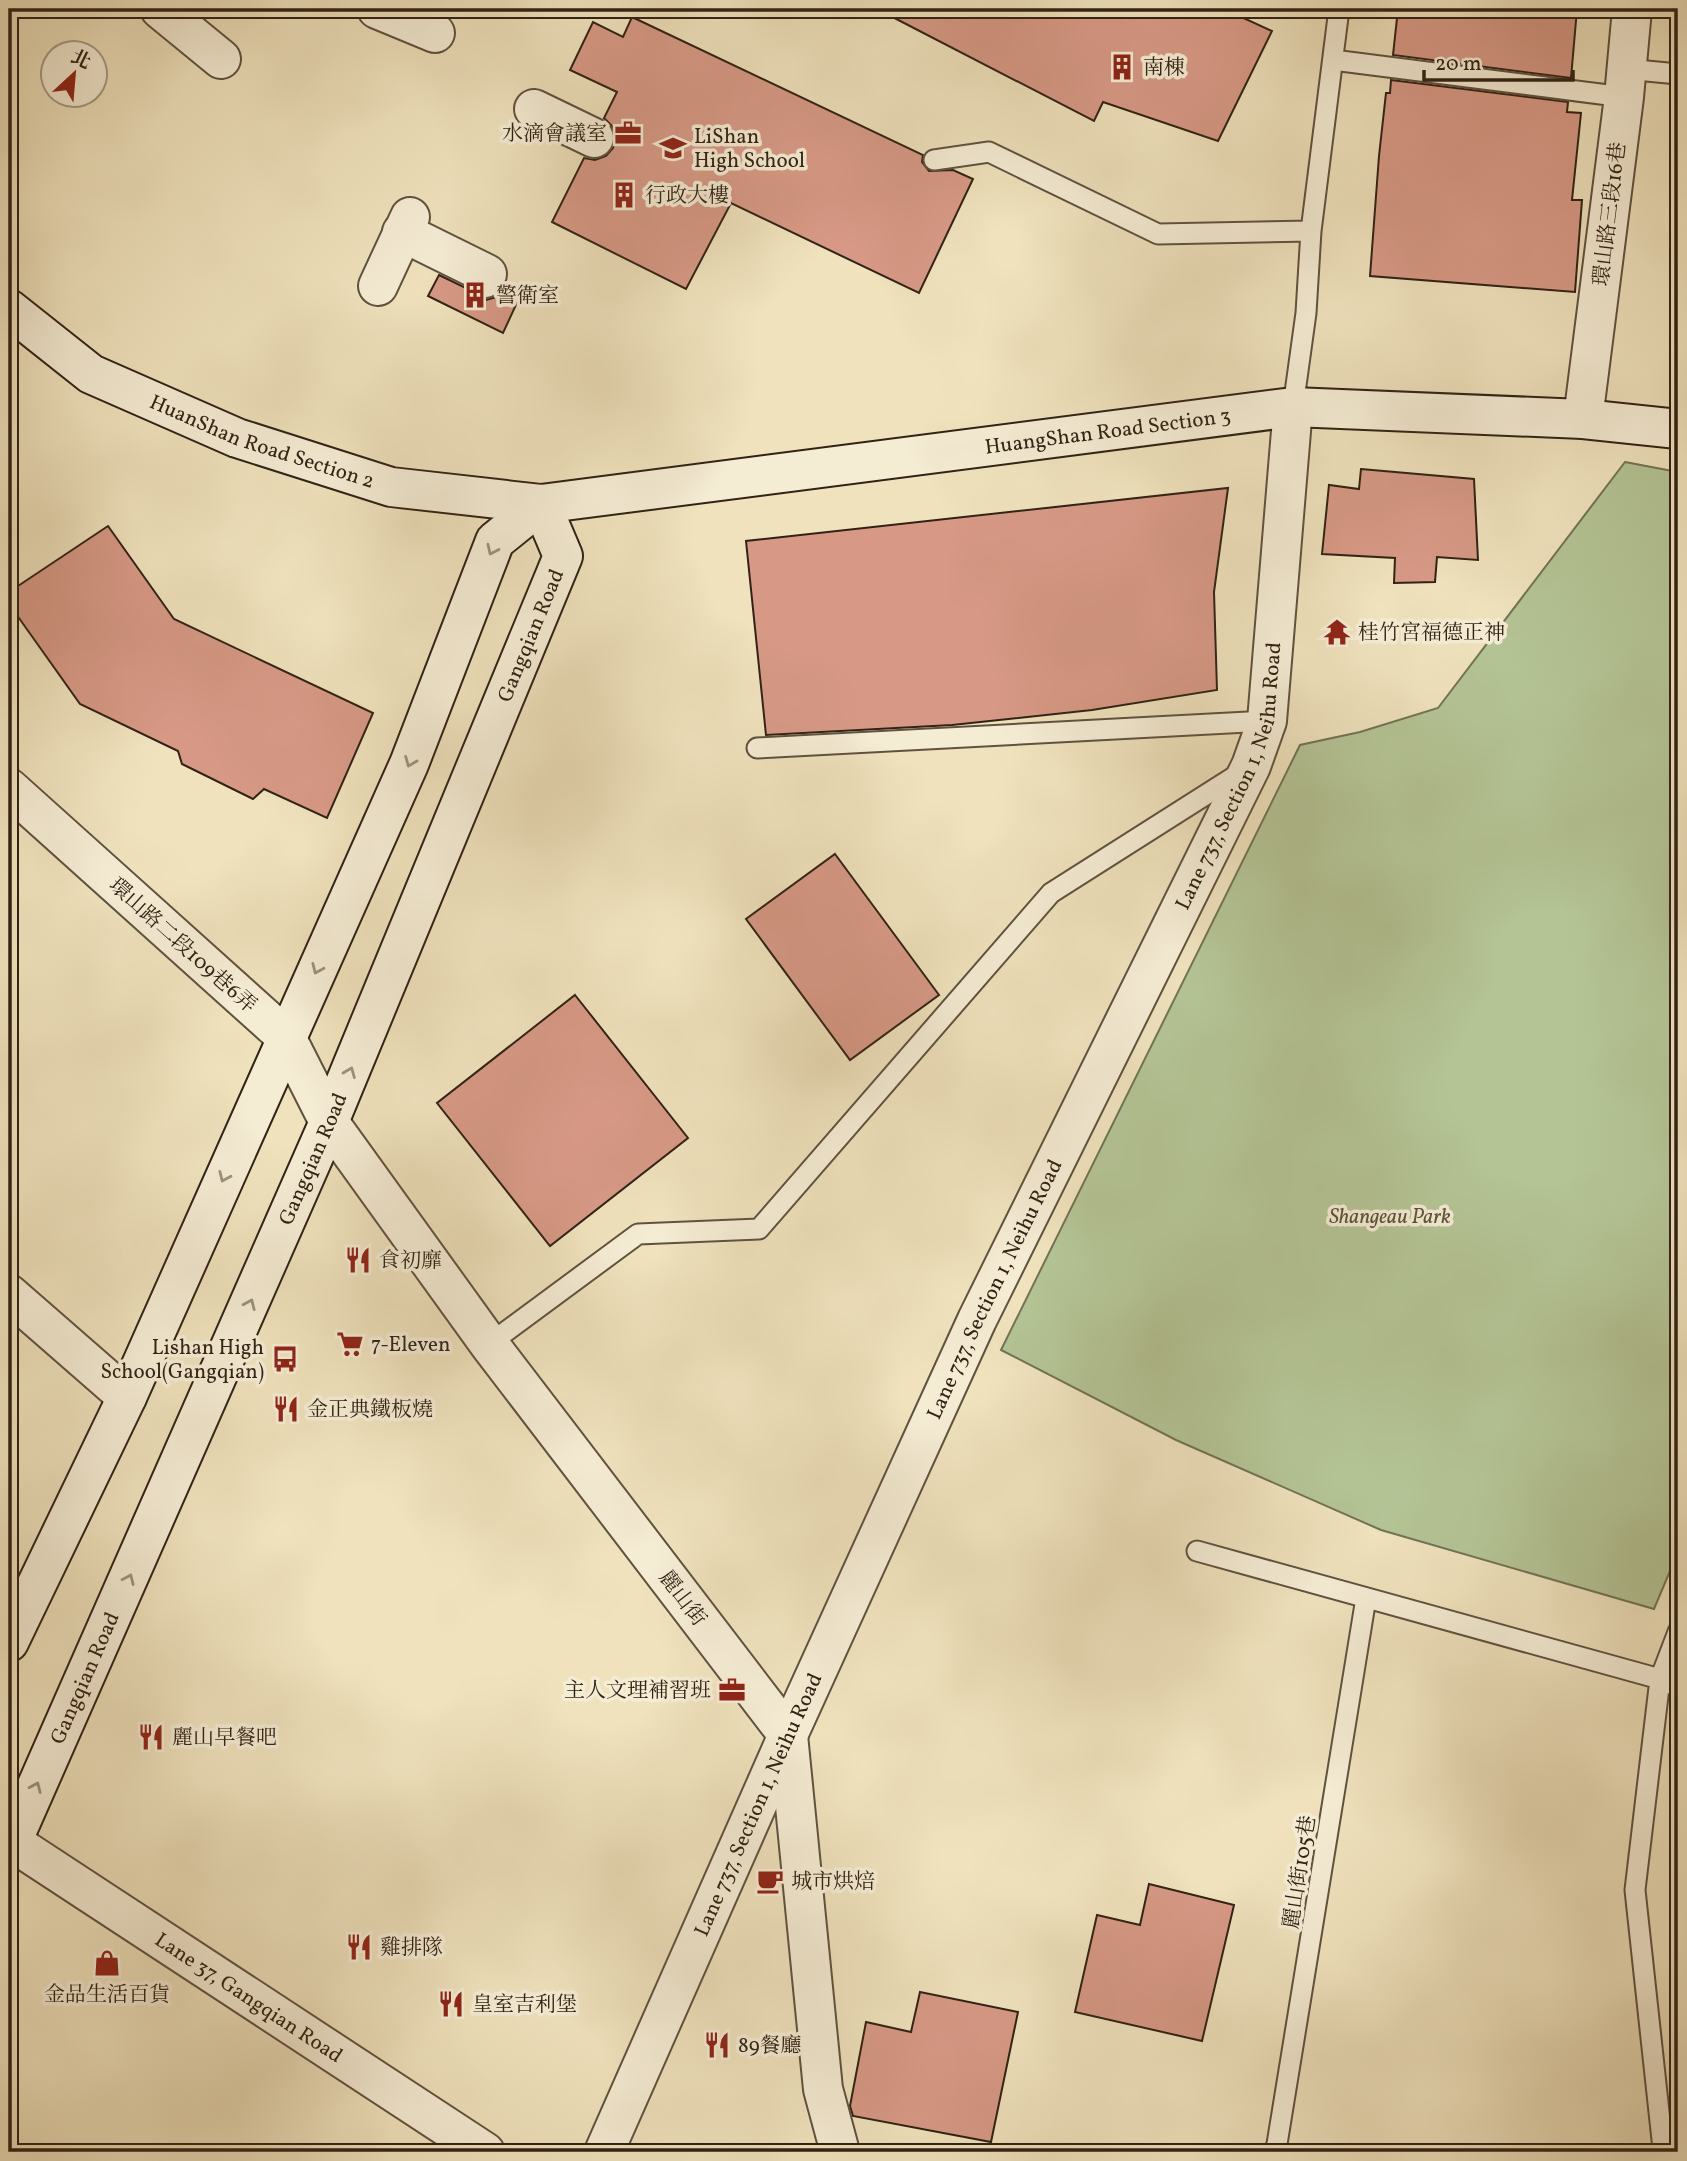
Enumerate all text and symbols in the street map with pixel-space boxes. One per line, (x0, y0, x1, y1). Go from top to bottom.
north arrow (38, 38, 108, 108)
scale bar (1424, 38, 1573, 82)
text: 北 (66, 45, 95, 76)
text: 20 m (1435, 50, 1481, 79)
building icon: 南棟 (1107, 52, 1137, 82)
place label: 南棟 (1143, 54, 1185, 83)
office icon: 水滴會議室 (613, 118, 643, 148)
place label: 水滴會議室 (502, 120, 607, 149)
place label: LiShan High School (694, 123, 805, 176)
school or university icon: LiShan High School (658, 133, 688, 163)
street label: 環山路三段16巷 (1587, 141, 1634, 288)
building icon: 行政大樓 (609, 180, 639, 210)
place label: 行政大樓 (645, 182, 729, 211)
building icon: 警衛室 (460, 280, 490, 310)
place label: 警衛室 (496, 282, 559, 311)
street label: HuanShan Road Section 2 (145, 388, 378, 497)
street label: HuangShan Road Section 3 (983, 402, 1233, 463)
one-way arrow (487, 543, 501, 555)
street label: Gangqian Road (491, 565, 572, 707)
temple icon: 桂竹宮福德正神 (1322, 617, 1352, 647)
place label: 桂竹宮福德正神 (1358, 619, 1505, 648)
street label: Lane 737, Section 1, Neihu Road (1169, 641, 1289, 915)
one-way arrow (404, 754, 418, 767)
street label: 環山路二段109巷6弄 (102, 872, 262, 1020)
one-way arrow (311, 962, 325, 974)
one-way arrow (342, 1067, 356, 1080)
street label: Gangqian Road (272, 1089, 355, 1230)
street label: Lane 737, Section 1, Neihu Road (921, 1155, 1070, 1424)
one-way arrow (218, 1170, 232, 1182)
park label: Shangeau Park (1329, 1203, 1451, 1232)
restaurant icon: 食初靡 (343, 1245, 373, 1275)
place label: 食初靡 (379, 1247, 442, 1276)
one-way arrow (242, 1298, 256, 1311)
supermarket icon: 7-Eleven (335, 1329, 365, 1359)
place label: 7-Eleven (371, 1331, 451, 1360)
place label: Lishan High School(Gangqian) (101, 1334, 264, 1387)
bus stop icon: Lishan High School(Gangqian) (270, 1344, 300, 1374)
restaurant icon: 金正典鐵板燒 (271, 1394, 301, 1424)
place label: 金正典鐵板燒 (307, 1396, 433, 1425)
street label: 麗山街 (651, 1565, 712, 1633)
one-way arrow (121, 1574, 135, 1586)
street label: Gangqian Road (44, 1608, 128, 1749)
street label: Lane 737, Section 1, Neihu Road (688, 1669, 830, 1941)
office icon: 主人文理補習班 (717, 1675, 747, 1705)
place label: 主人文理補習班 (564, 1677, 711, 1706)
restaurant icon: 麗山早餐吧 (136, 1722, 166, 1752)
place label: 麗山早餐吧 (172, 1724, 277, 1753)
one-way arrow (28, 1781, 42, 1794)
street label: 麗山街105巷 (1277, 1813, 1324, 1931)
cafe icon: 城市烘焙 (755, 1866, 785, 1896)
place label: 城市烘焙 (791, 1868, 875, 1897)
street label: Lane 37, Gangqian Road (149, 1926, 348, 2071)
restaurant icon: 雞排隊 (344, 1932, 374, 1962)
place label: 雞排隊 (380, 1934, 443, 1963)
shop icon: 金品生活百貨 (92, 1948, 122, 1978)
place label: 金品生活百貨 (44, 1981, 170, 2010)
restaurant icon: 皇室吉利堡 (436, 1989, 466, 2019)
place label: 皇室吉利堡 (472, 1991, 577, 2020)
restaurant icon: 89餐廳 (702, 2030, 732, 2060)
place label: 89餐廳 (738, 2032, 802, 2061)

